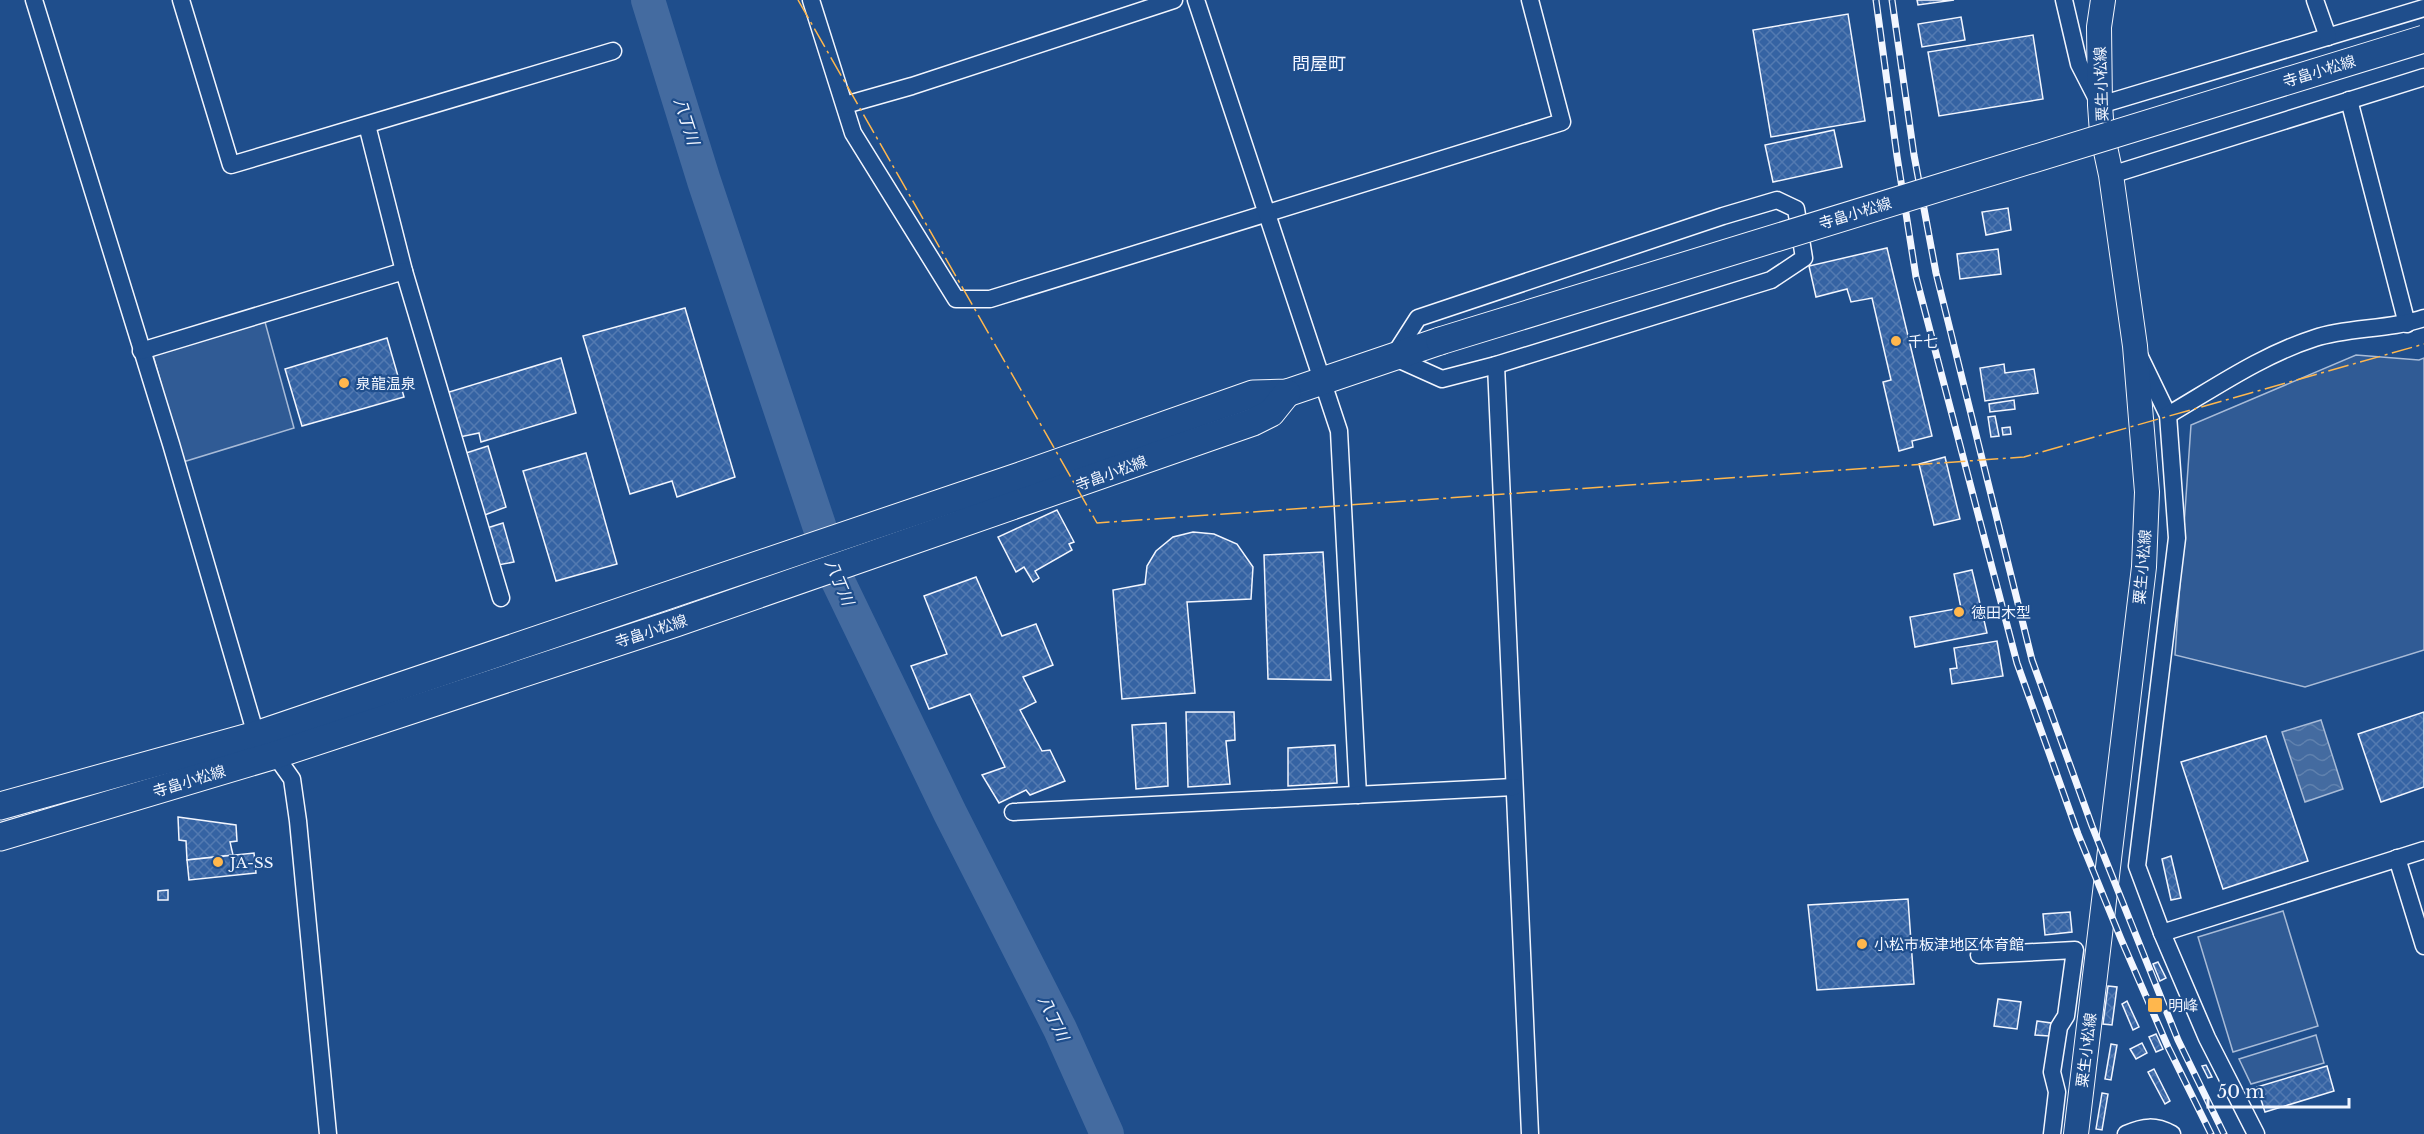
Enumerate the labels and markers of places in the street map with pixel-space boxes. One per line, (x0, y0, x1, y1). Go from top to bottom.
place label: 千七 (1908, 332, 1938, 351)
marker: 千七 (1889, 334, 1903, 348)
place label: 泉龍温泉 (356, 374, 416, 393)
marker: 泉龍温泉 (337, 376, 351, 390)
place label: 徳田木型 (1971, 603, 2031, 622)
marker: 徳田木型 (1952, 605, 1966, 619)
place label: JA-SS (228, 853, 273, 872)
marker: JA-SS (211, 855, 225, 869)
place label: 小松市板津地区体育館 (1874, 935, 2024, 954)
marker: 小松市板津地区体育館 (1855, 937, 1869, 951)
marker: 明峰 (2146, 996, 2164, 1014)
place label: 明峰 (2168, 996, 2198, 1015)

